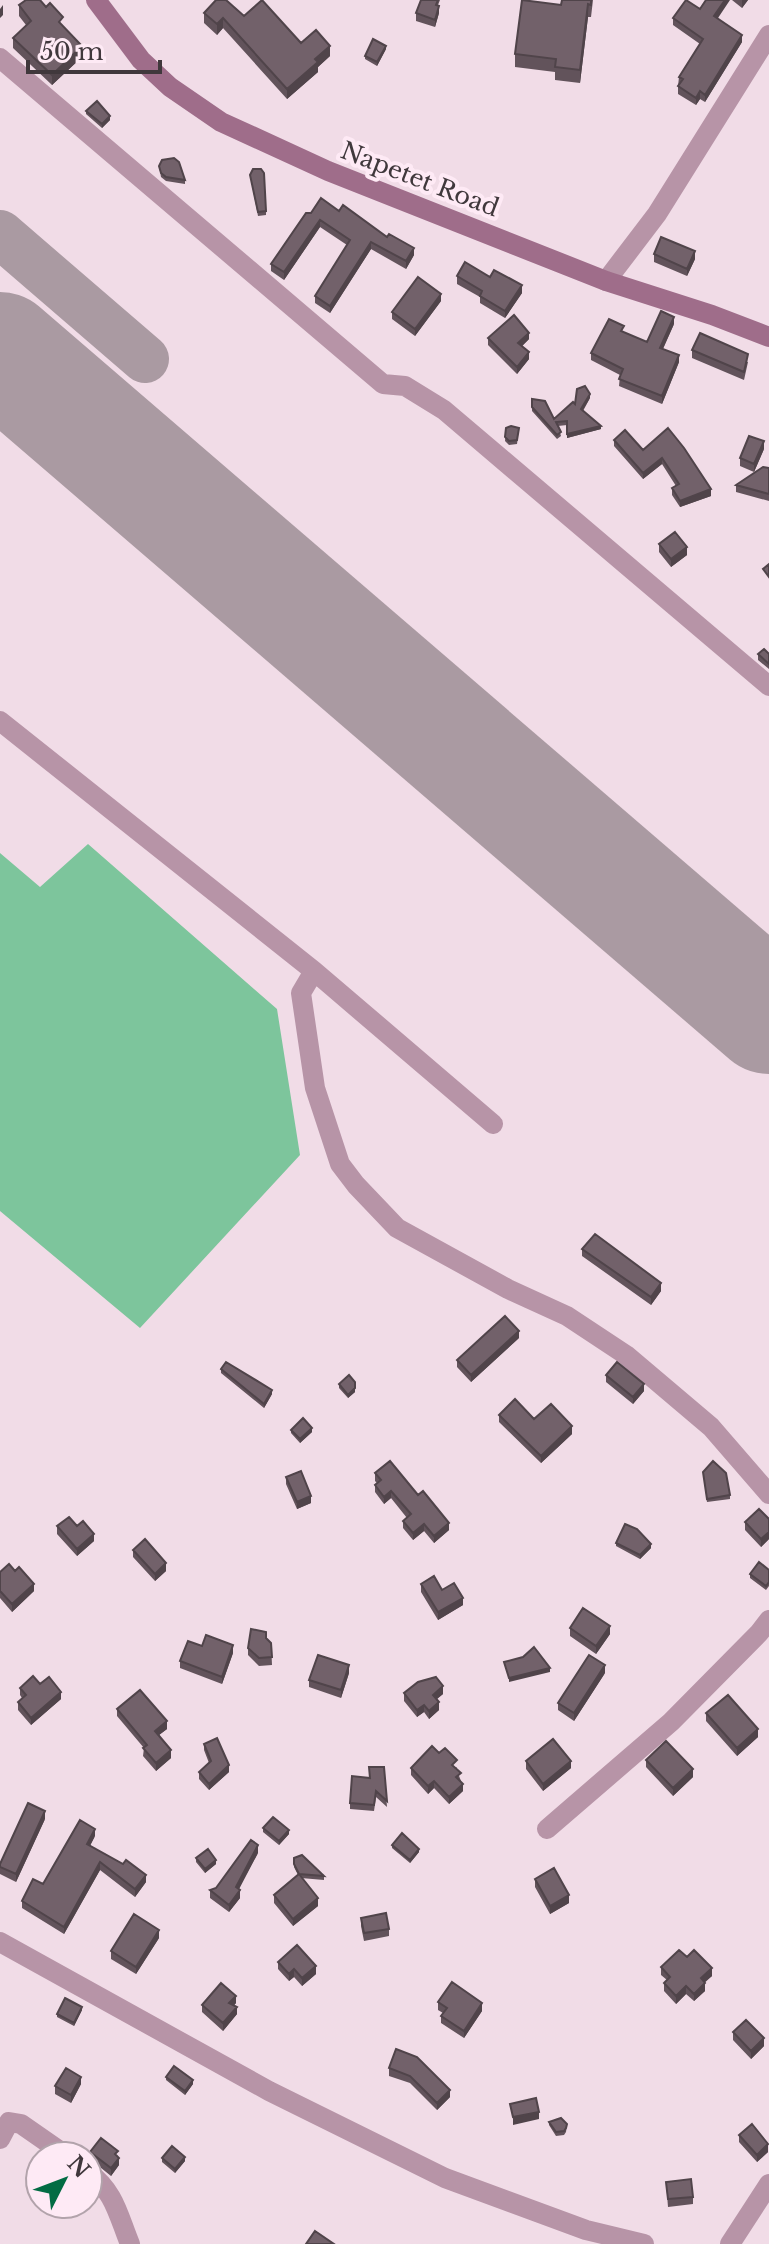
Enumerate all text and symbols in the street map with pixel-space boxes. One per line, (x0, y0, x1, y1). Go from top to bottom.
scale bar (28, 24, 160, 74)
text: 50 m (40, 37, 104, 66)
street label: Napetet Road (337, 136, 503, 222)
north arrow (24, 2140, 104, 2220)
text: N (62, 2150, 96, 2184)

